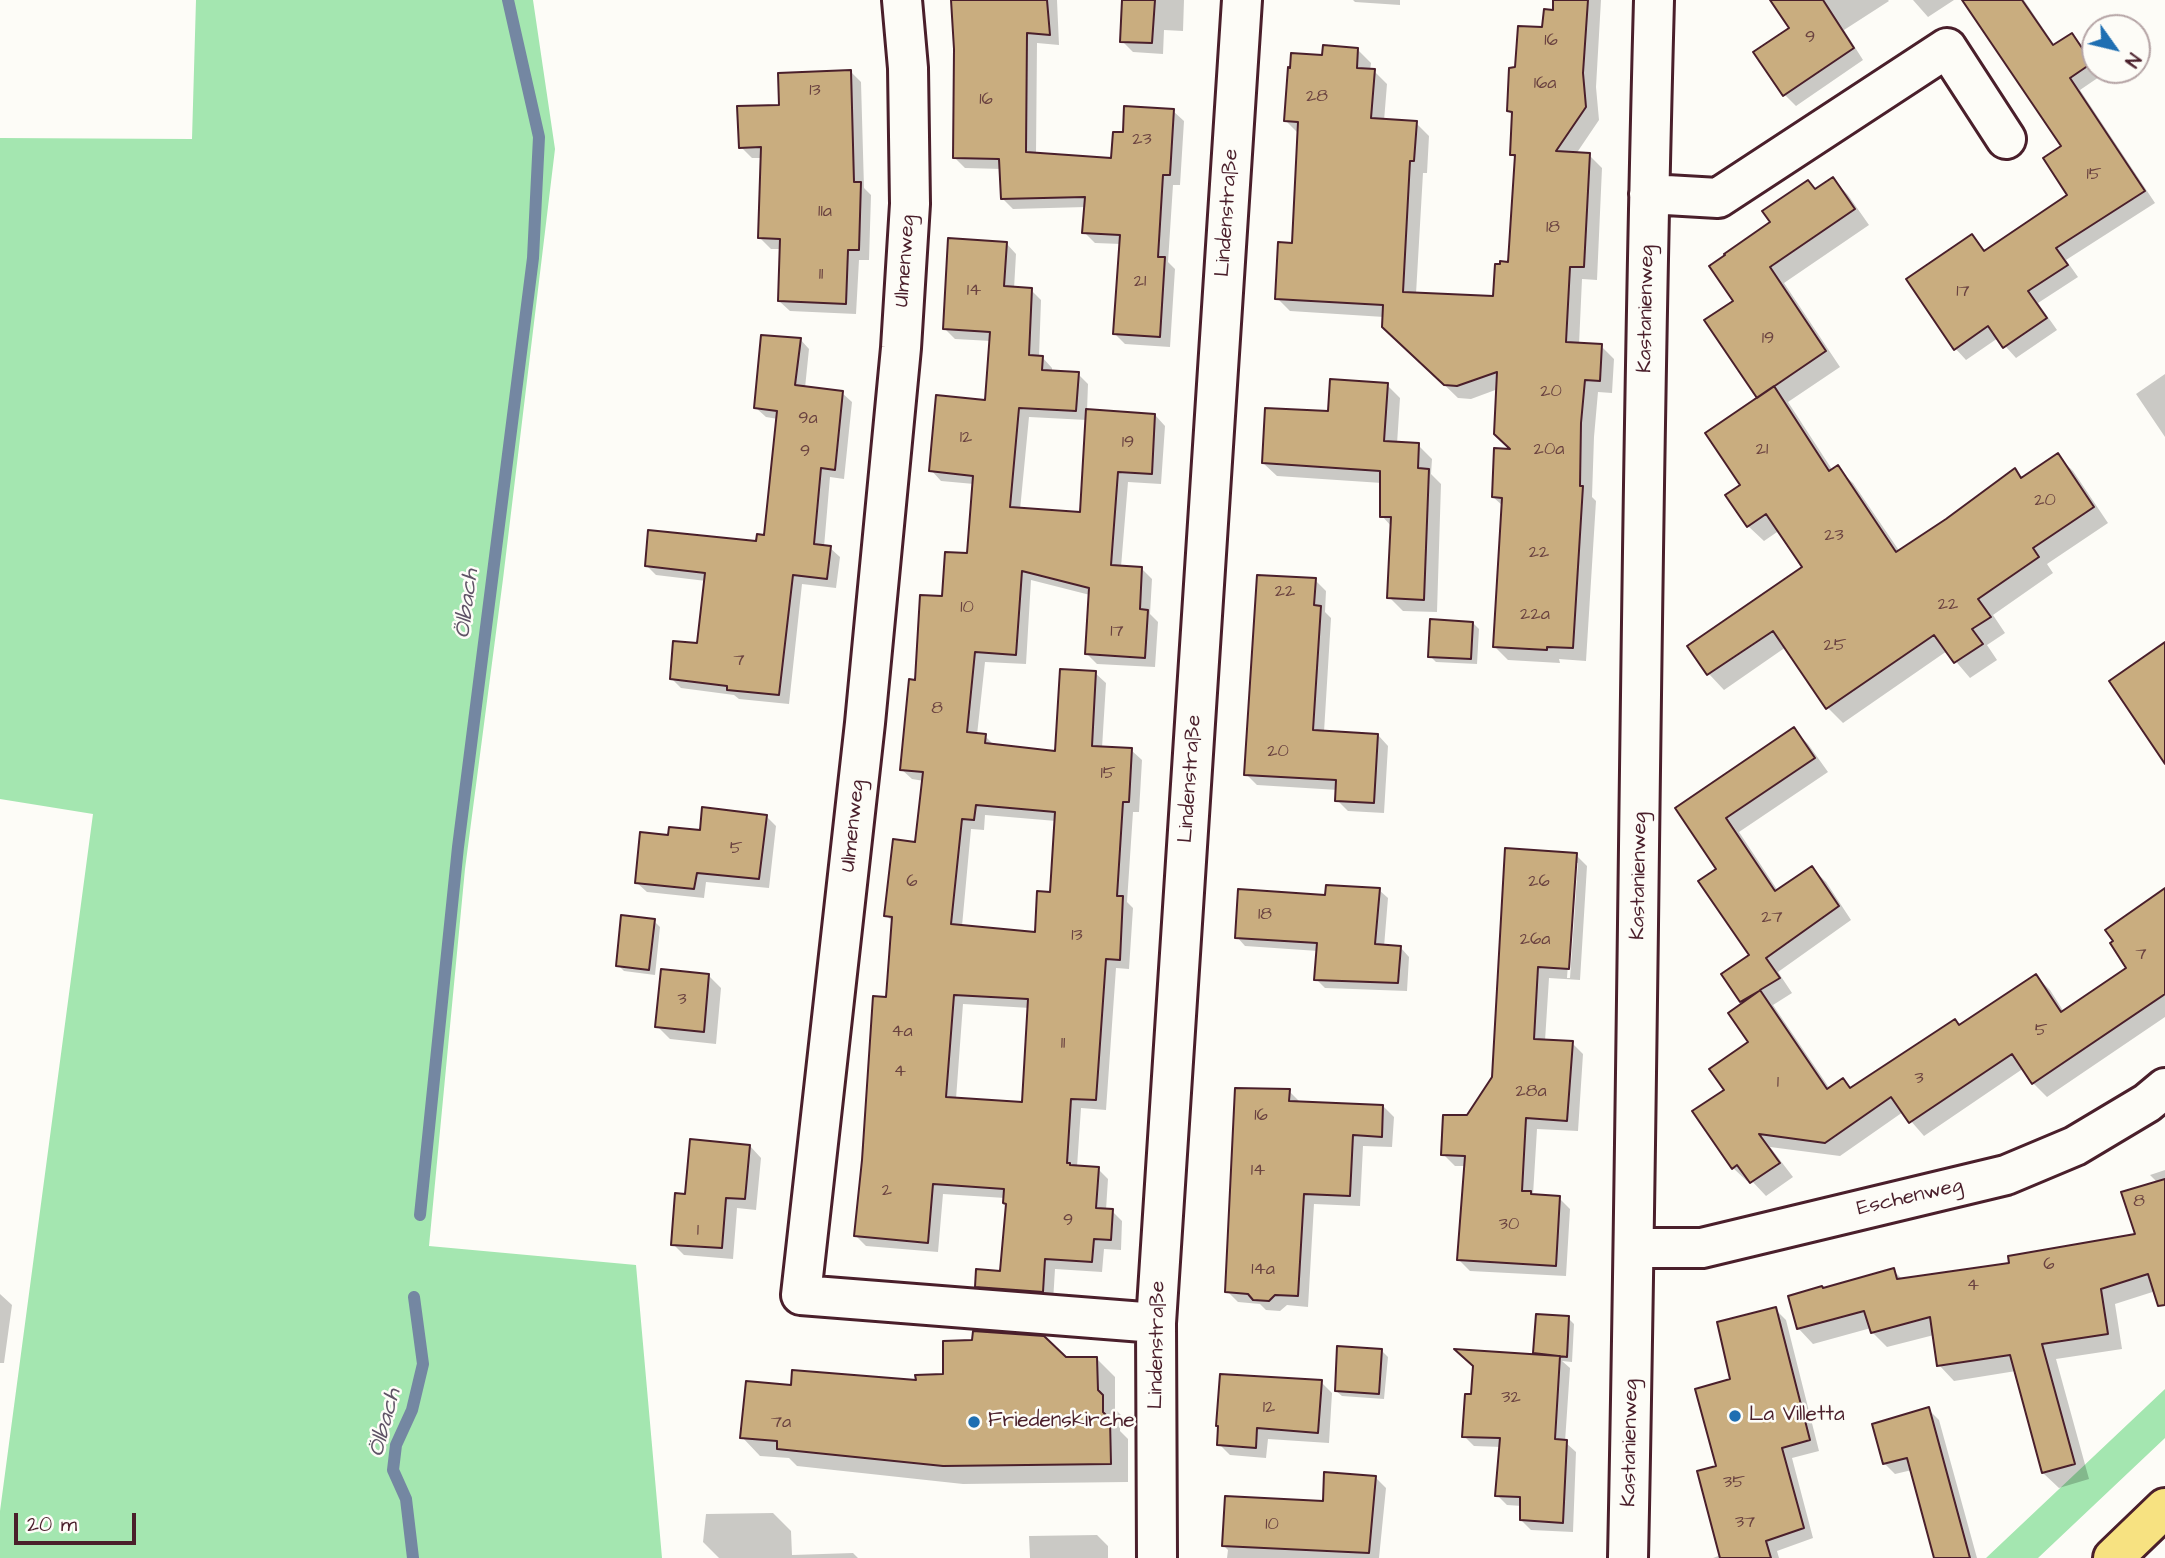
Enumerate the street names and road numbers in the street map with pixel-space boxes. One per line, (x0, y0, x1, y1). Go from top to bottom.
street label: Lindenstraße (1211, 148, 1245, 278)
street label: Ulmenweg (890, 214, 922, 308)
street label: Kastanienweg (1633, 245, 1661, 373)
street label: Lindenstraße (1174, 714, 1208, 844)
street label: Ulmenweg (837, 779, 871, 873)
street label: Kastanienweg (1626, 812, 1654, 940)
street label: Eschenweg (1855, 1174, 1965, 1222)
street label: Lindenstraße (1144, 1281, 1172, 1409)
street label: Kastanienweg (1617, 1379, 1645, 1507)

